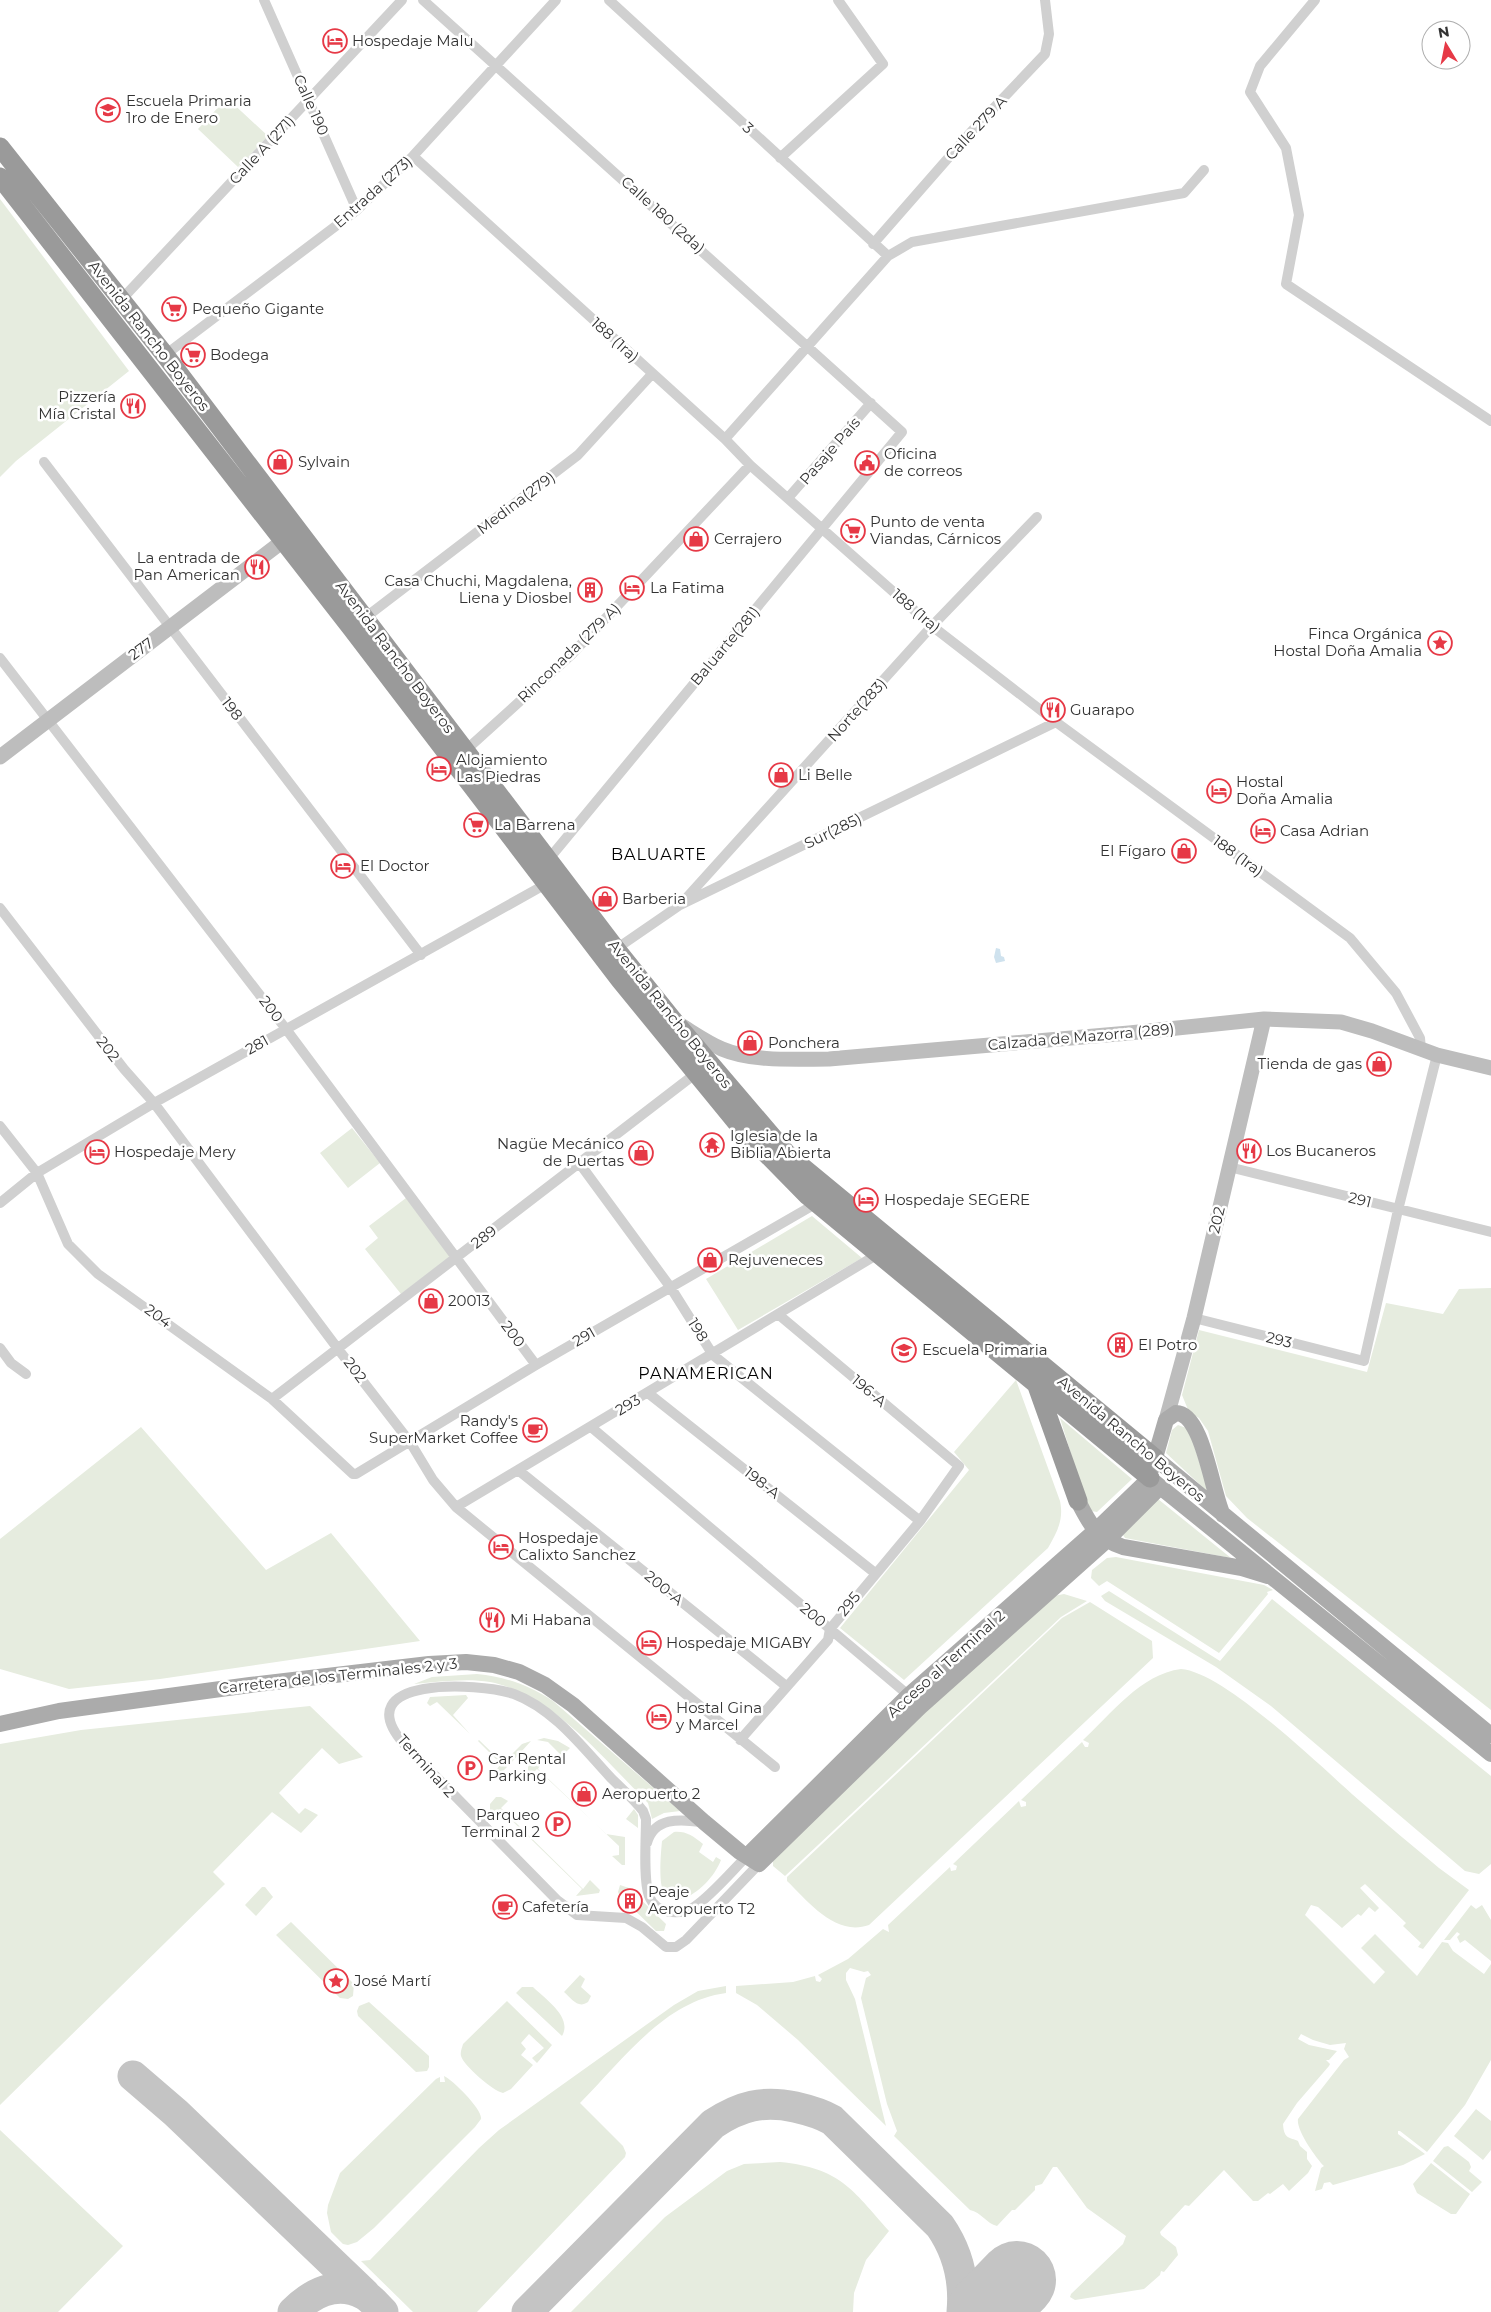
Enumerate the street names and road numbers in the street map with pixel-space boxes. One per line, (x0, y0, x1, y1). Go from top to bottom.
street label: Calle 190 (290, 71, 333, 138)
street label: Calle 279 A (941, 91, 1011, 164)
street label: Calle A (271) (225, 111, 299, 188)
street label: 3 (739, 118, 758, 137)
street label: Entrada (273) (330, 151, 416, 232)
street label: Calle 180 (2da) (617, 172, 709, 257)
street label: Avenida Rancho Boyeros (85, 257, 214, 415)
street label: 188 (1ra) (587, 313, 643, 366)
street label: Pasaje País (795, 413, 864, 488)
street label: Medina(279) (473, 467, 559, 538)
street label: Avenida Rancho Boyeros (332, 577, 459, 737)
street label: 188 (1ra) (888, 584, 945, 637)
street label: Rinconada (279 A) (513, 599, 624, 707)
street label: Baluarte(281) (686, 602, 763, 689)
street label: 277 (125, 633, 157, 664)
street label: Norte(283) (823, 674, 890, 745)
street label: 198 (217, 693, 247, 724)
street label: Sur(285) (801, 809, 865, 853)
street label: 188 (1ra) (1209, 831, 1267, 880)
street label: Avenida Rancho Boyeros (604, 935, 736, 1092)
street label: 200 (255, 992, 288, 1026)
street label: Calzada de Mazorra (289) (987, 1019, 1175, 1054)
street label: 281 (242, 1031, 272, 1059)
street label: 202 (93, 1032, 124, 1065)
street label: 291 (1347, 1188, 1374, 1212)
street label: 202 (1204, 1205, 1229, 1235)
street label: 289 (467, 1221, 500, 1252)
street label: 204 (141, 1300, 175, 1332)
street label: 198 (684, 1314, 713, 1345)
street label: 200 (497, 1317, 530, 1351)
street label: 291 (569, 1323, 598, 1351)
street label: 293 (1264, 1327, 1294, 1352)
street label: 202 (340, 1353, 371, 1386)
street label: 196-A (848, 1370, 891, 1411)
street label: Avenida Rancho Boyeros (1054, 1372, 1209, 1506)
street label: 293 (612, 1390, 644, 1419)
street label: 198-A (741, 1463, 784, 1503)
street label: 200-A (641, 1566, 688, 1609)
street label: 295 (833, 1588, 864, 1620)
street label: 200 (796, 1598, 830, 1631)
street label: Acceso al Terminal 2 (883, 1606, 1009, 1722)
street label: Carretera de los Terminales 2 y 3 (218, 1654, 458, 1697)
street label: Terminal 2 (393, 1730, 460, 1801)

